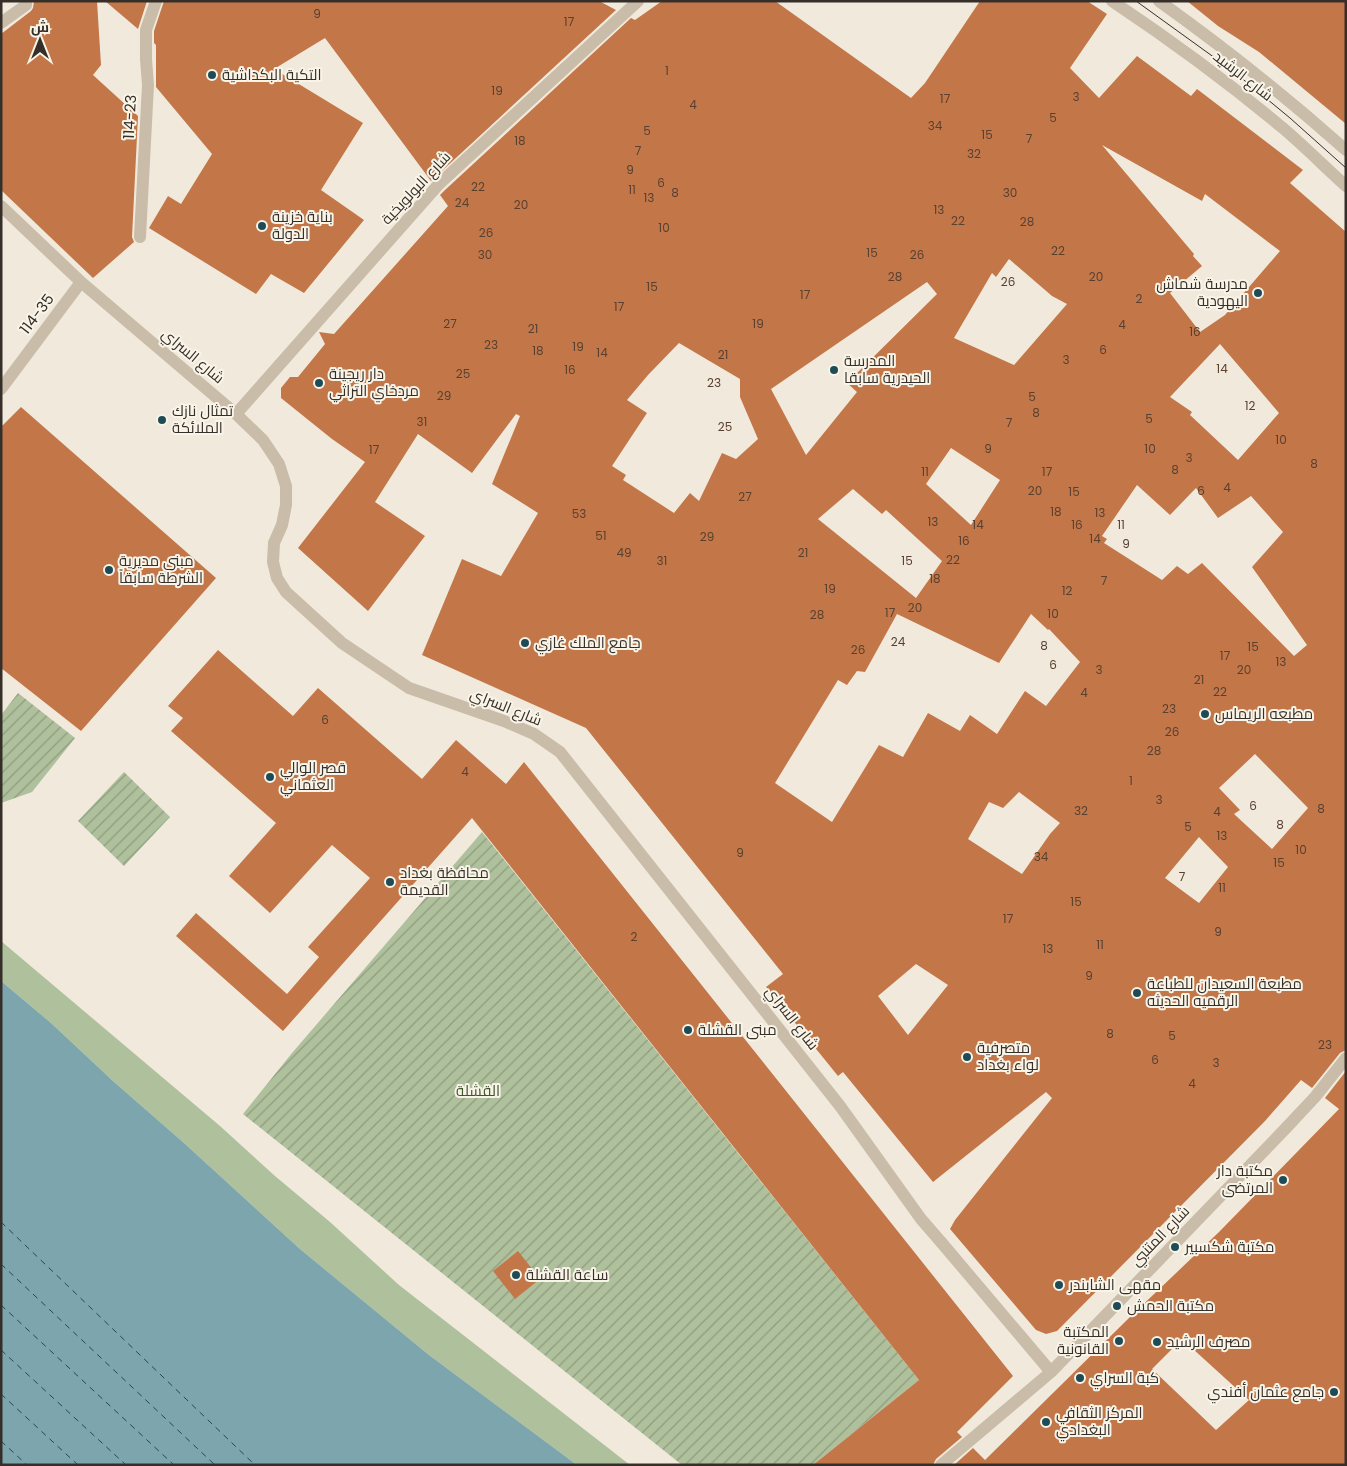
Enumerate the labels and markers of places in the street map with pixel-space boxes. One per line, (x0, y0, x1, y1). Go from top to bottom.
place label: التكية البكداشية (222, 64, 322, 85)
marker: التكية البكداشية (206, 69, 218, 81)
place label: بناية خزينة الدولة (272, 206, 333, 244)
marker: بناية خزينة الدولة (256, 220, 268, 232)
place label: مدرسة شماش اليهودية (1156, 273, 1248, 311)
marker: مدرسة شماش اليهودية (1252, 287, 1264, 299)
place label: المدرسة الحيدرية سابقا (844, 350, 930, 388)
place label: دار ريجينة مردخاي التراثي (329, 363, 419, 403)
marker: المدرسة الحيدرية سابقا (828, 364, 840, 376)
marker: دار ريجينة مردخاي التراثي (313, 377, 325, 389)
place label: تمثال نازك الملائكة (172, 400, 233, 438)
marker: تمثال نازك الملائكة (156, 414, 168, 426)
place label: مبنى مديرية الشرطة سابقاً (119, 550, 203, 588)
marker: مبنى مديرية الشرطة سابقاً (103, 564, 115, 576)
place label: جامع الملك غازي (535, 632, 641, 655)
marker: جامع الملك غازي (519, 637, 531, 649)
place label: مطبعه الريماس (1215, 703, 1313, 724)
marker: مطبعه الريماس (1199, 708, 1211, 720)
place label: قصر الوالي العثماني (280, 757, 346, 797)
marker: قصر الوالي العثماني (264, 771, 276, 783)
place label: محافظة بغداد القديمة (400, 862, 489, 900)
marker: محافظة بغداد القديمة (384, 876, 396, 888)
place label: مطبعة السعيدان للطباعة الرقميه الحديثه (1147, 973, 1302, 1011)
marker: مطبعة السعيدان للطباعة الرقميه الحديثه (1131, 987, 1143, 999)
place label: مبنى القشلة (698, 1019, 777, 1040)
marker: مبنى القشلة (682, 1024, 694, 1036)
place label: متصرفية لواء بغداد (977, 1037, 1039, 1075)
marker: متصرفية لواء بغداد (961, 1051, 973, 1063)
place label: مكتبة دار المرتضى (1216, 1160, 1273, 1198)
marker: مكتبة دار المرتضى (1277, 1174, 1289, 1186)
place label: مكتبة شكسبير (1184, 1236, 1275, 1257)
marker: مكتبة شكسبير (1169, 1241, 1181, 1253)
place label: ساعة القشلة (526, 1264, 608, 1285)
marker: ساعة القشلة (510, 1269, 522, 1281)
place label: مقهى الشابندر (1068, 1274, 1161, 1295)
marker: مقهى الشابندر (1053, 1279, 1065, 1291)
place label: مكتبة الحمش (1127, 1295, 1214, 1316)
marker: مكتبة الحمش (1111, 1300, 1123, 1312)
place label: المكتبة القانونية (1057, 1321, 1109, 1359)
place label: مصرف الرشيد (1167, 1331, 1250, 1352)
marker: المكتبة القانونية (1113, 1335, 1125, 1347)
marker: مصرف الرشيد (1151, 1336, 1163, 1348)
place label: كبة السراي (1090, 1367, 1159, 1390)
marker: كبة السراي (1074, 1372, 1086, 1384)
place label: جامع عثمان أفندي (1207, 1381, 1324, 1404)
marker: جامع عثمان أفندي (1328, 1386, 1340, 1398)
place label: المركز الثقافي البغدادي (1056, 1402, 1143, 1442)
marker: المركز الثقافي البغدادي (1040, 1416, 1052, 1428)

